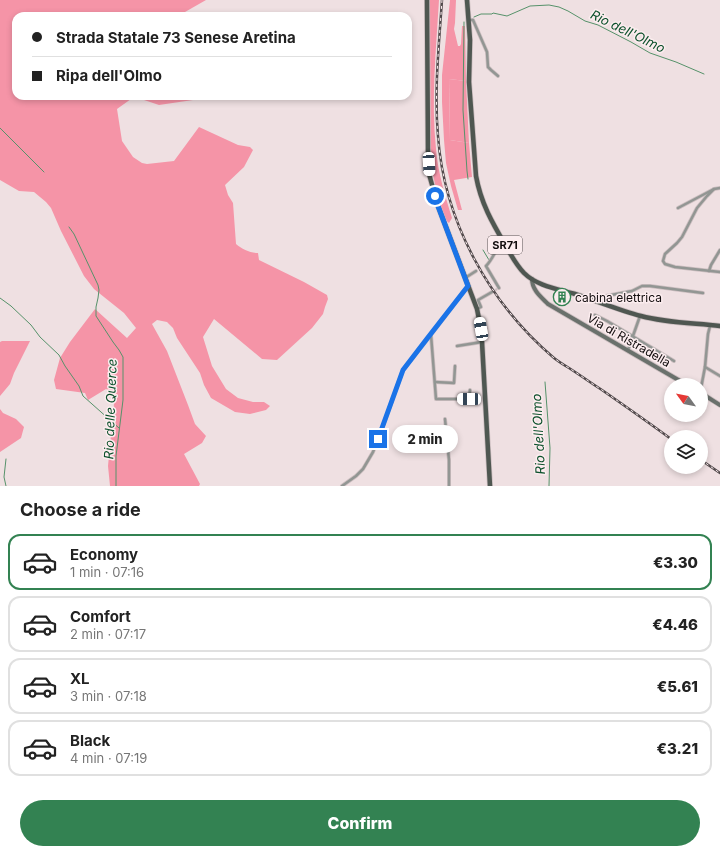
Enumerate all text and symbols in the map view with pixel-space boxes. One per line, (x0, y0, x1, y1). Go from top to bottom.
water label: Rio dell'Olmo (588, 6, 668, 56)
text: Strada Statale 73 Senese Aretina (56, 28, 296, 47)
text: Ripa dell'Olmo (56, 66, 162, 85)
car (422, 152, 436, 176)
route start (426, 187, 444, 205)
road number: SR71 (488, 236, 522, 254)
building icon: cabina elettrica (552, 287, 572, 307)
place label: cabina elettrica (575, 290, 662, 305)
street label: Via di Ristradella (585, 310, 673, 370)
car (473, 316, 489, 342)
water label: Rio delle Querce (100, 358, 120, 460)
north arrow (664, 378, 708, 422)
map controls (664, 378, 708, 474)
car (457, 393, 481, 405)
water label: Rio dell'Olmo (528, 393, 548, 475)
callout: 2 min (392, 425, 458, 453)
route end (369, 430, 387, 448)
button: layers (664, 430, 708, 474)
text: 2 min (407, 431, 443, 447)
text: Choose a ride (20, 499, 141, 520)
icon: car (22, 544, 58, 580)
text: Economy (70, 545, 138, 564)
text: €3.30 (653, 553, 698, 572)
text: 1 min · 07:16 (70, 564, 144, 580)
icon: car (22, 606, 58, 642)
text: Comfort (70, 607, 131, 626)
text: €4.46 (652, 615, 698, 634)
text: 2 min · 07:17 (70, 626, 146, 642)
icon: car (22, 668, 58, 704)
text: XL (70, 669, 90, 688)
text: €5.61 (657, 677, 698, 696)
text: 3 min · 07:18 (70, 688, 147, 704)
icon: car (22, 730, 58, 766)
text: Black (70, 731, 110, 750)
text: €3.21 (657, 739, 698, 758)
text: 4 min · 07:19 (70, 750, 147, 766)
button: Confirm (20, 800, 700, 846)

